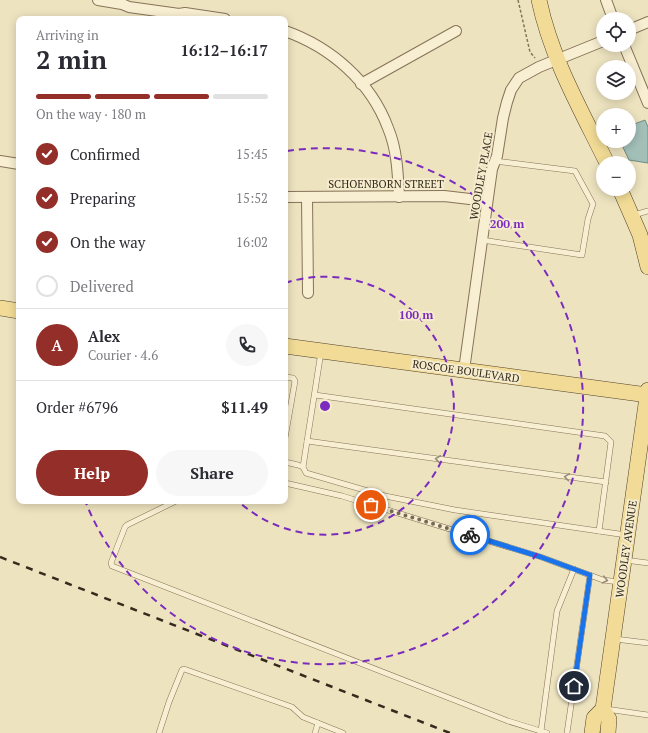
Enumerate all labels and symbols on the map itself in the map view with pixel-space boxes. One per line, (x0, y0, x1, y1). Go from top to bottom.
street label: WOODLEY PLACE (466, 131, 496, 221)
street label: SCHOENBORN STREET (328, 177, 444, 191)
text: 200 m (490, 216, 524, 231)
text: 100 m (399, 307, 433, 322)
street label: ROSCOE BOULEVARD (411, 357, 521, 385)
centre of rings (318, 399, 332, 413)
one-way arrow (435, 455, 441, 464)
one-way arrow (564, 473, 570, 482)
pin (354, 488, 388, 522)
street label: WOODLEY AVENUE (612, 499, 640, 599)
courier (450, 515, 490, 555)
one-way arrow (602, 575, 608, 583)
pin (557, 669, 591, 703)

